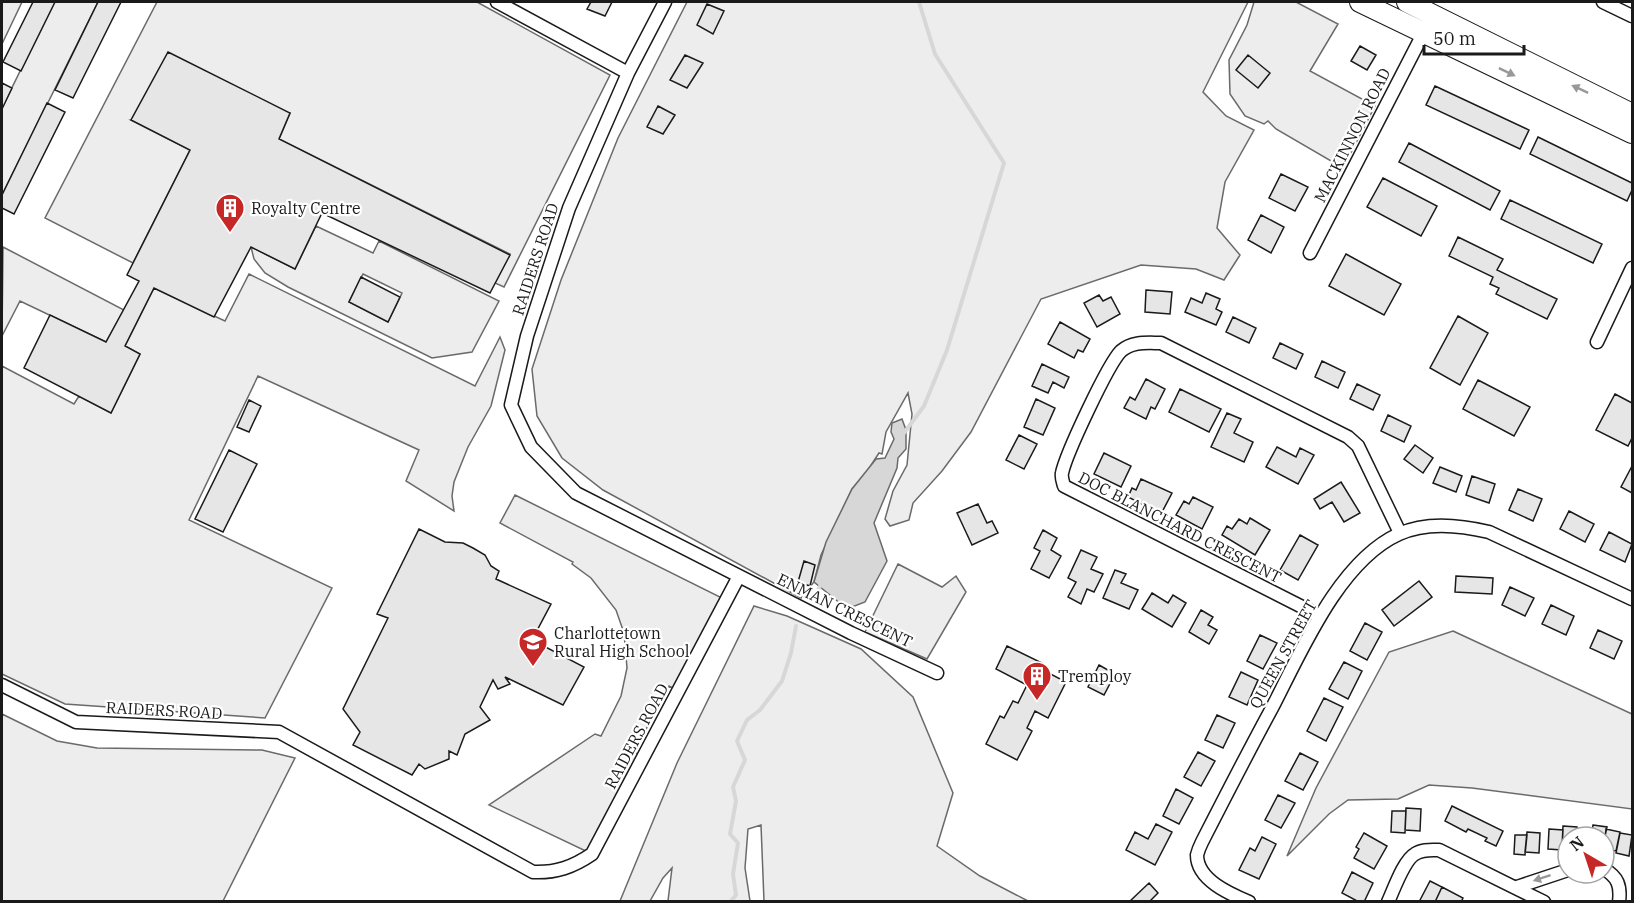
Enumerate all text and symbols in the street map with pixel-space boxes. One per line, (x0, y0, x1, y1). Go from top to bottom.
scale bar (1424, 18, 1524, 56)
text: 50 m (1433, 27, 1476, 50)
street label: MACKINNON ROAD (1309, 64, 1395, 206)
one-way arrow (1499, 68, 1516, 77)
one-way arrow (1571, 85, 1588, 94)
building icon: Royalty Centre (214, 192, 246, 234)
place label: Royalty Centre (251, 198, 361, 218)
street label: RAIDERS ROAD (507, 200, 563, 318)
street label: DOC BLANCHARD CRESCENT (1075, 467, 1285, 587)
street label: ENMAN CRESCENT (774, 569, 916, 651)
street label: QUEEN STREET (1245, 596, 1321, 712)
place label: Charlottetown Rural High School (554, 623, 690, 661)
school or university icon: Charlottetown Rural High School (517, 626, 549, 668)
building icon: Tremploy (1021, 660, 1053, 702)
place label: Tremploy (1058, 666, 1132, 686)
street label: RAIDERS ROAD (600, 680, 672, 792)
street label: RAIDERS ROAD (105, 697, 223, 723)
north arrow (1556, 825, 1616, 885)
text: N (1565, 832, 1588, 855)
one-way arrow (1533, 874, 1551, 884)

